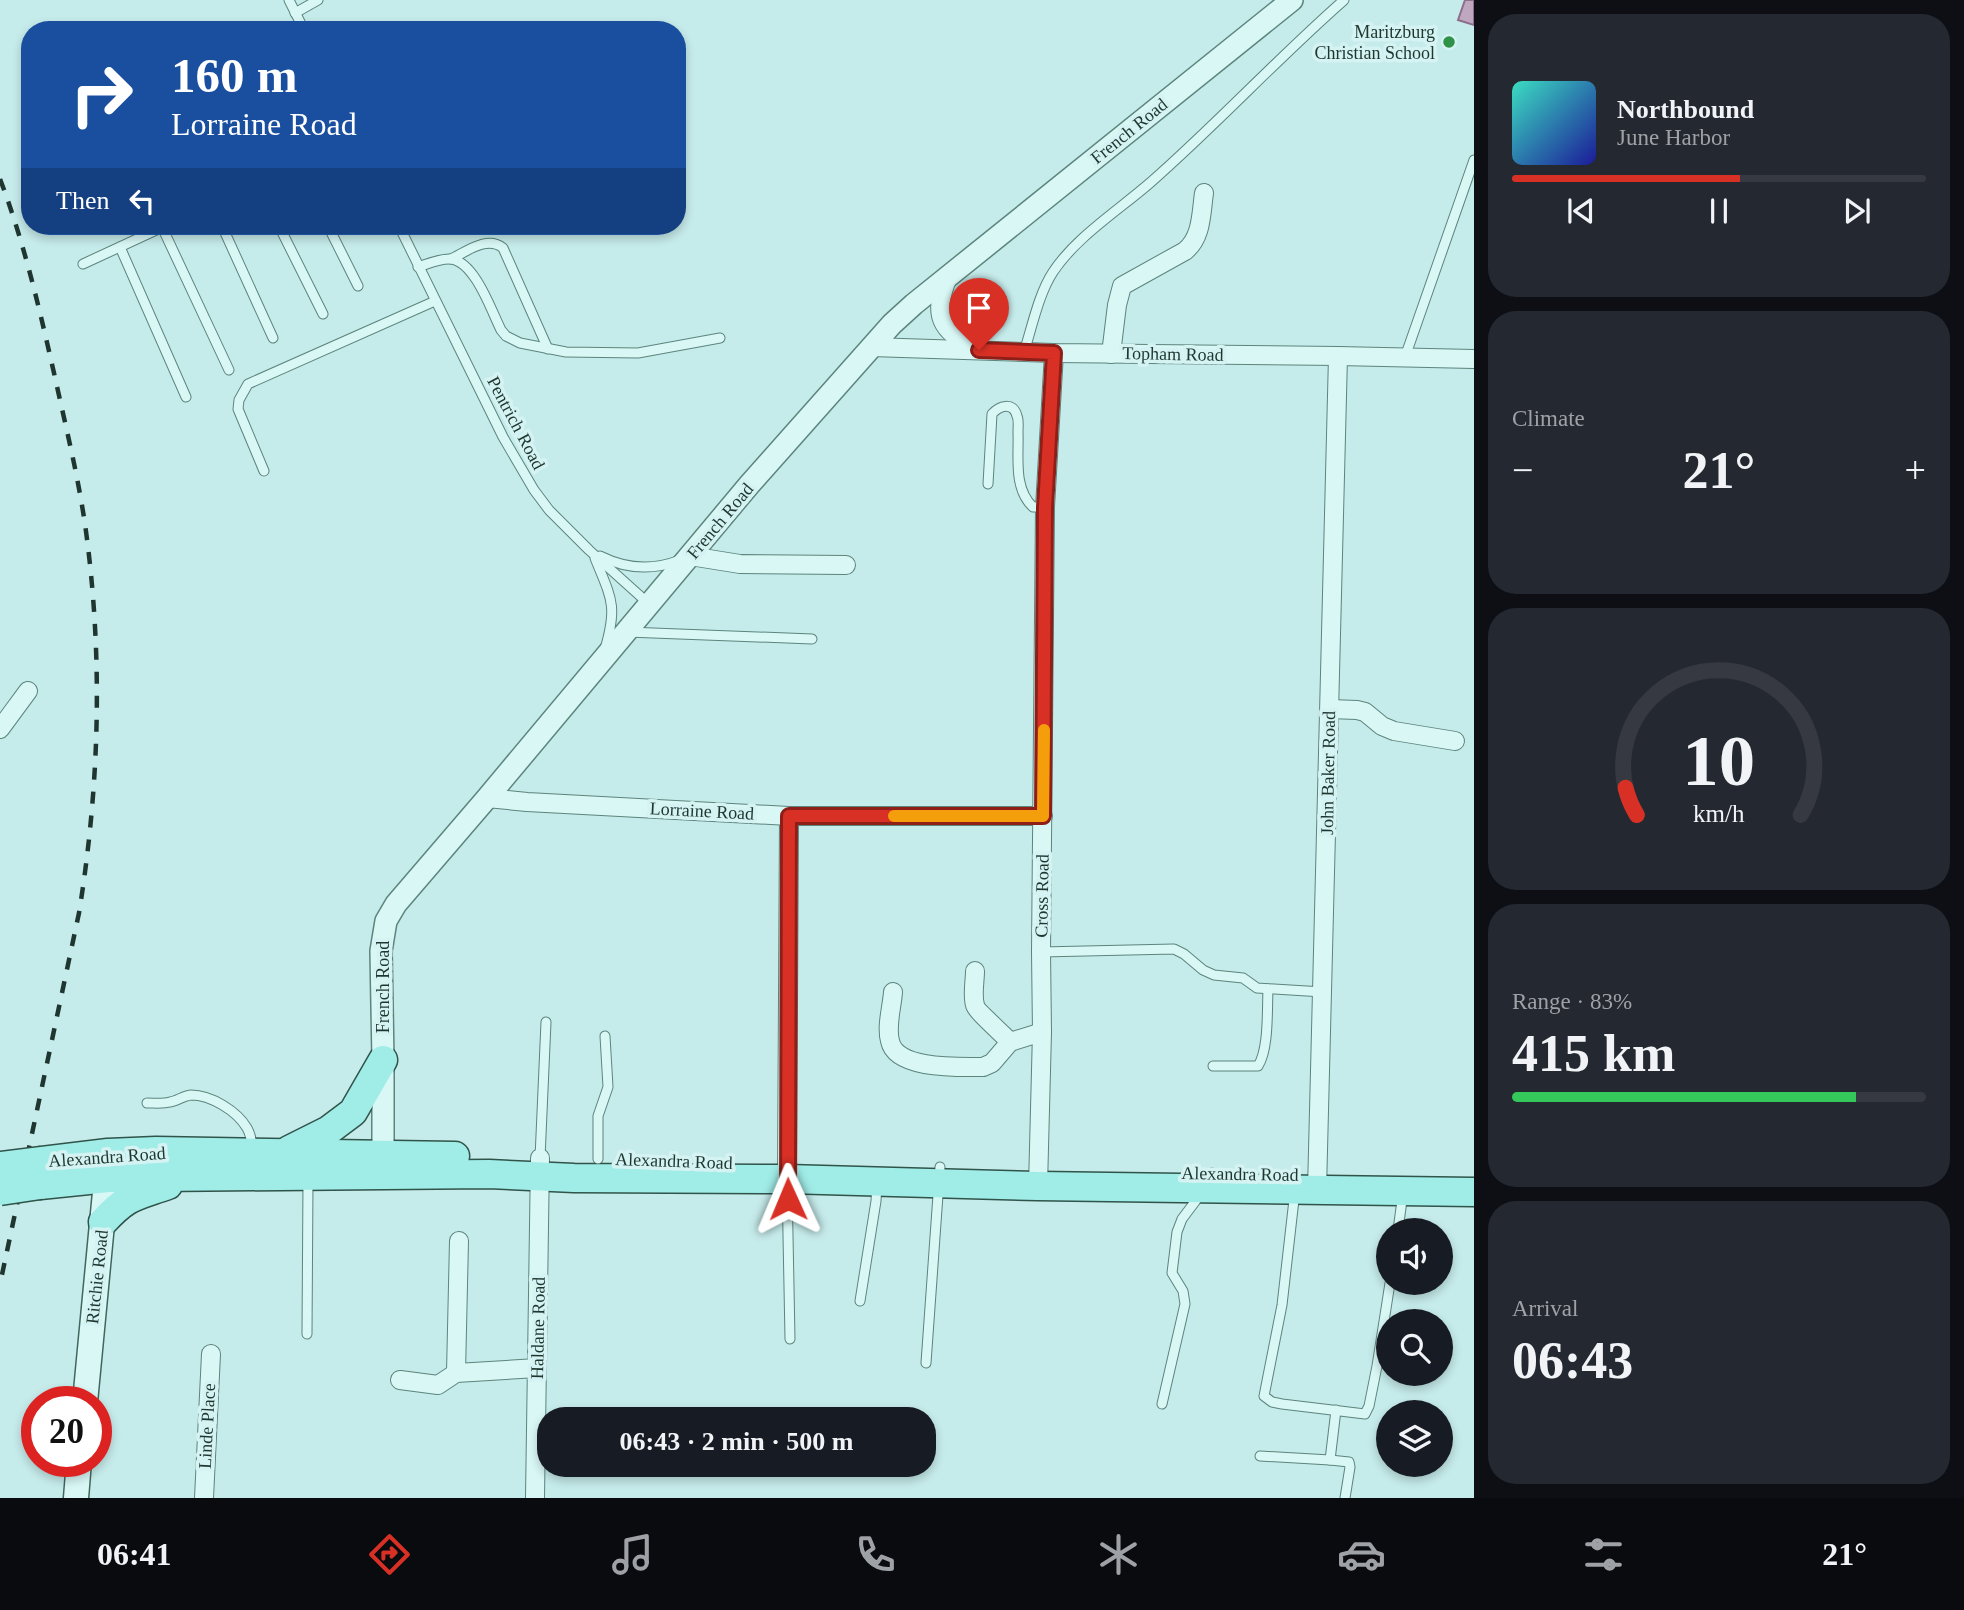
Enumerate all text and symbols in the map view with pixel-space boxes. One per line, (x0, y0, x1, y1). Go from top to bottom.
place label: Maritzburg Christian School (1315, 22, 1435, 63)
marker: Maritzburg Christian School (1441, 34, 1457, 50)
text: 160 m (171, 48, 298, 103)
icon: right (56, 49, 147, 140)
street label: French Road (1087, 94, 1171, 168)
text: Northbound (1617, 95, 1754, 124)
text: Lorraine Road (171, 106, 357, 142)
text: June Harbor (1617, 125, 1730, 150)
icon: left (123, 182, 161, 220)
text: Then (56, 186, 109, 215)
icon: previous (1562, 192, 1600, 230)
icon: pause (1700, 192, 1738, 230)
icon: next (1838, 192, 1876, 230)
pin (949, 278, 1009, 350)
icon: arrive (960, 289, 998, 327)
street label: Topham Road (1122, 343, 1224, 365)
street label: Pentrich Road (483, 373, 549, 473)
text: Climate (1512, 406, 1585, 431)
text: 21° (1683, 442, 1755, 499)
text: − (1512, 449, 1533, 491)
text: + (1905, 449, 1926, 491)
street label: French Road (683, 479, 757, 563)
street label: John Baker Road (1317, 711, 1339, 835)
text: 10 (1683, 720, 1755, 801)
street label: Lorraine Road (649, 798, 755, 824)
text: km/h (1693, 800, 1745, 827)
street label: Cross Road (1031, 854, 1053, 938)
street label: French Road (373, 941, 393, 1033)
text: Range · 83% (1512, 989, 1632, 1014)
text: 415 km (1512, 1025, 1675, 1082)
street label: Alexandra Road (48, 1143, 166, 1171)
street label: Alexandra Road (615, 1149, 733, 1173)
position arrow (751, 1162, 825, 1236)
street label: Alexandra Road (1181, 1163, 1299, 1185)
map controls (1376, 1218, 1453, 1477)
button: sound (1376, 1218, 1453, 1295)
street label: Ritchie Road (82, 1229, 112, 1325)
street label: Haldane Road (527, 1277, 549, 1379)
text: Arrival (1512, 1296, 1578, 1321)
button: search (1376, 1309, 1453, 1386)
text: 06:43 (1512, 1332, 1633, 1389)
street label: Linde Place (195, 1383, 219, 1469)
speed limit sign: 20 (21, 1386, 112, 1477)
button: layers (1376, 1400, 1453, 1477)
text: 06:43 · 2 min · 500 m (620, 1427, 854, 1456)
icon: directions (365, 1530, 414, 1579)
icon: music (608, 1530, 657, 1579)
icon: phone (851, 1530, 900, 1579)
icon: climate (1094, 1530, 1143, 1579)
icon: car (1337, 1530, 1386, 1579)
icon: filters (1579, 1530, 1628, 1579)
text: 06:41 (97, 1536, 172, 1572)
text: 21° (1822, 1536, 1867, 1572)

